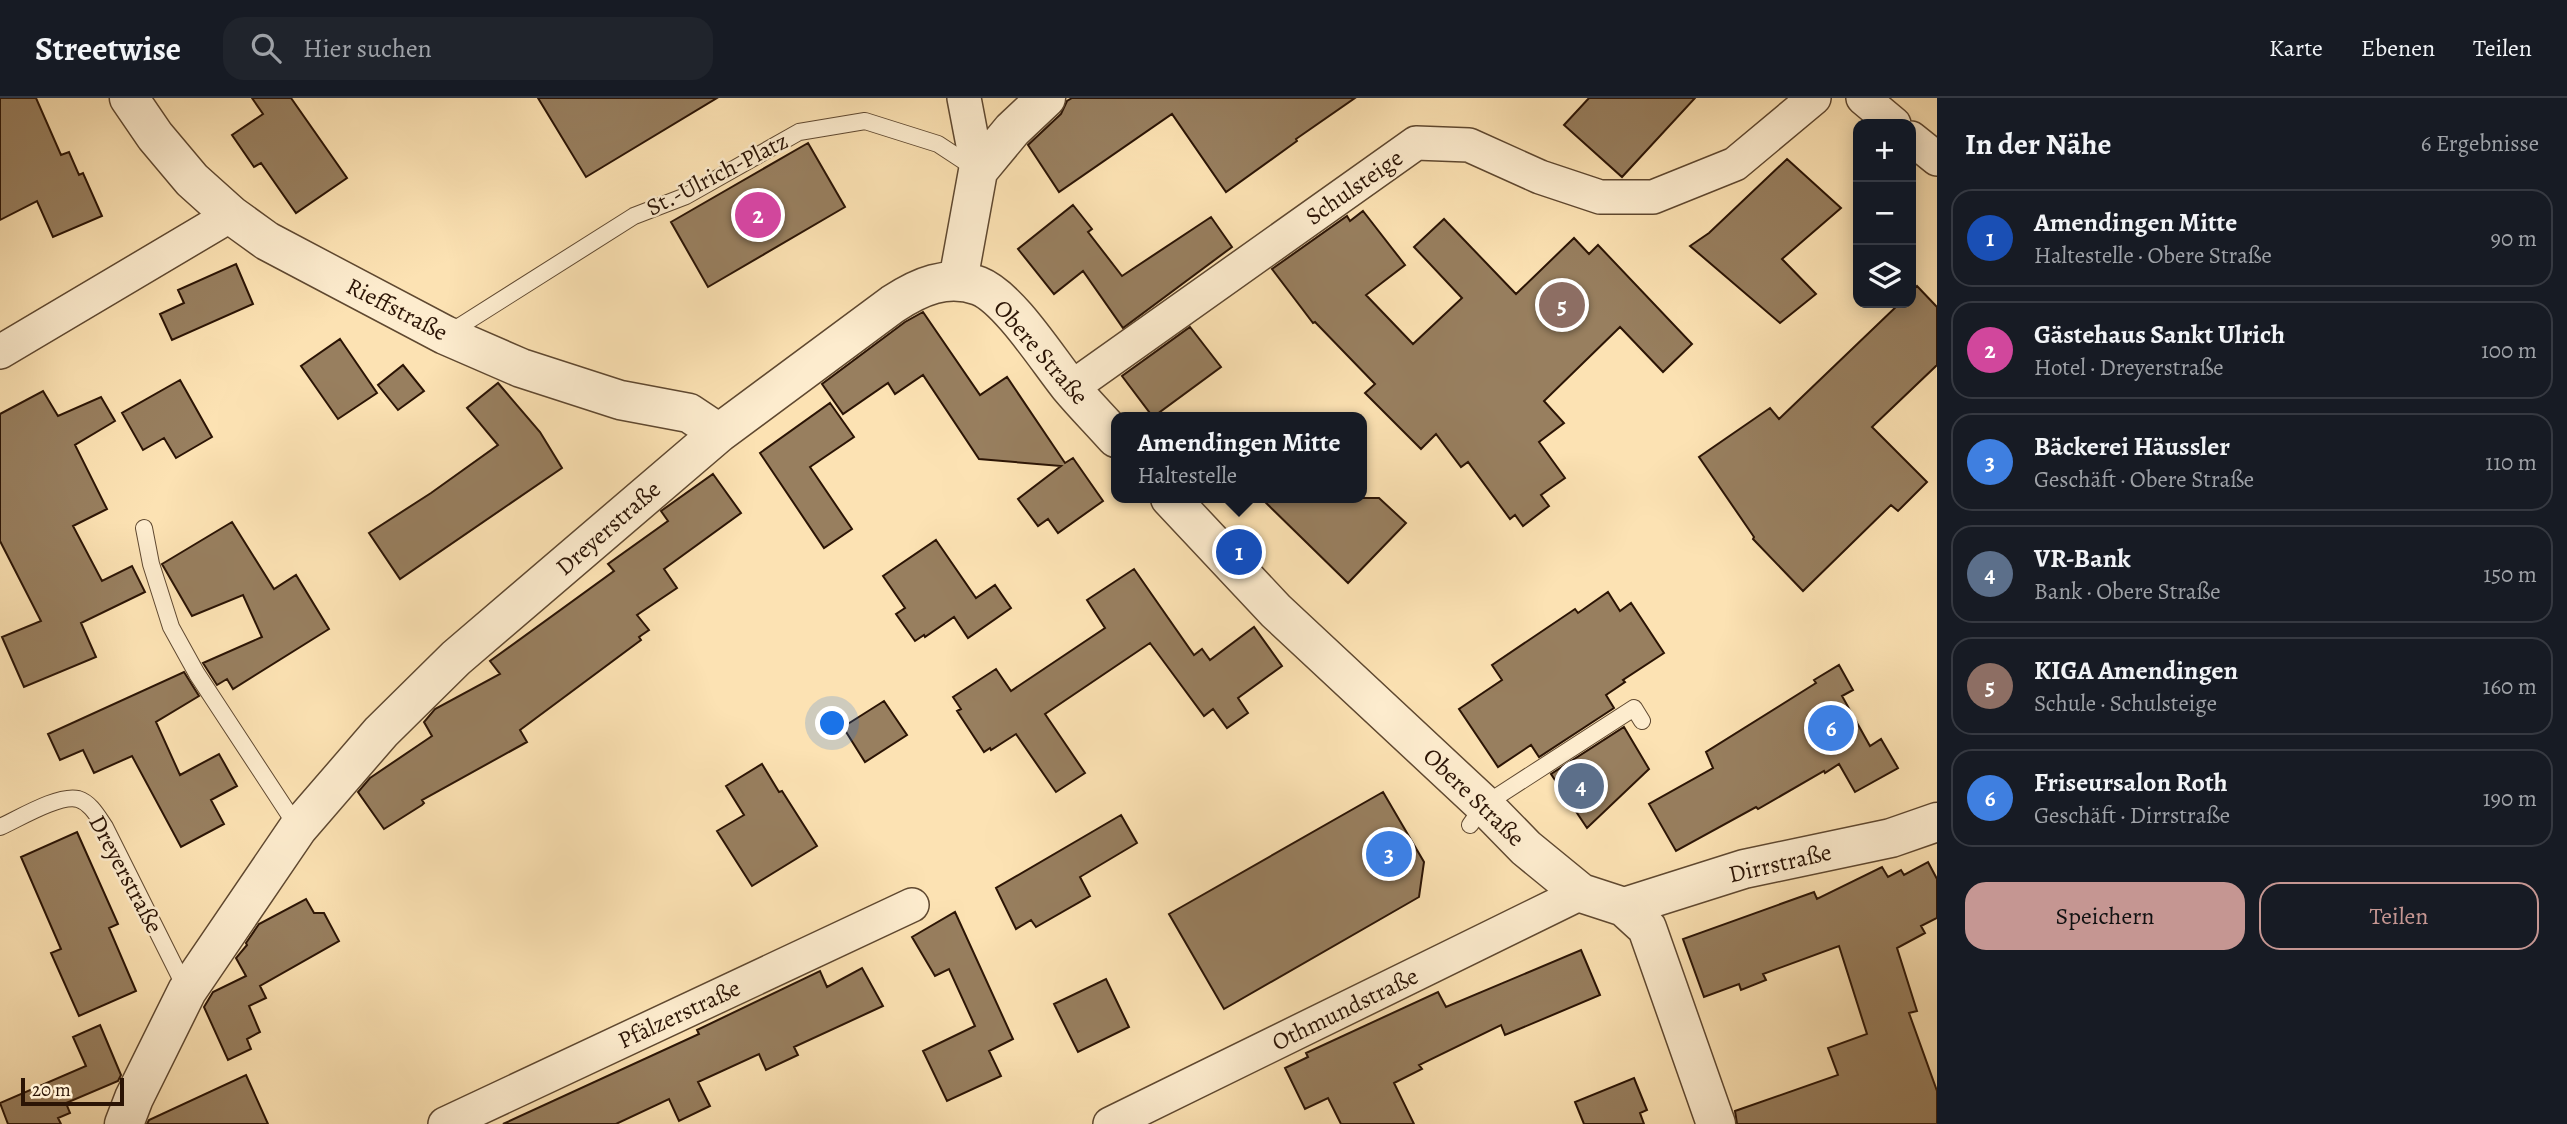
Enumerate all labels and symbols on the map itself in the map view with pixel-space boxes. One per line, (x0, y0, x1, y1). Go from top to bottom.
street label: St.-Ulrich-Platz (641, 125, 793, 223)
street label: Schulsteige (1299, 142, 1409, 232)
pin: 2 (735, 189, 781, 241)
street label: Rieffstraße (341, 270, 453, 348)
pin: 5 (1539, 279, 1585, 331)
street label: Obere Straße (986, 293, 1096, 411)
street label: Dreyerstraße (549, 473, 667, 583)
pin: 1 (1216, 526, 1262, 578)
pin: 6 (1808, 702, 1854, 754)
your location (815, 706, 849, 740)
street label: Obere Straße (1416, 740, 1532, 854)
pin: 4 (1558, 760, 1604, 812)
street label: Dreyerstraße (81, 809, 171, 939)
pin: 3 (1366, 828, 1412, 880)
street label: Dirrstraße (1725, 836, 1835, 890)
street label: Othmundstraße (1267, 960, 1423, 1058)
street label: Pfälzerstraße (613, 972, 745, 1056)
scale bar (21, 1075, 124, 1107)

